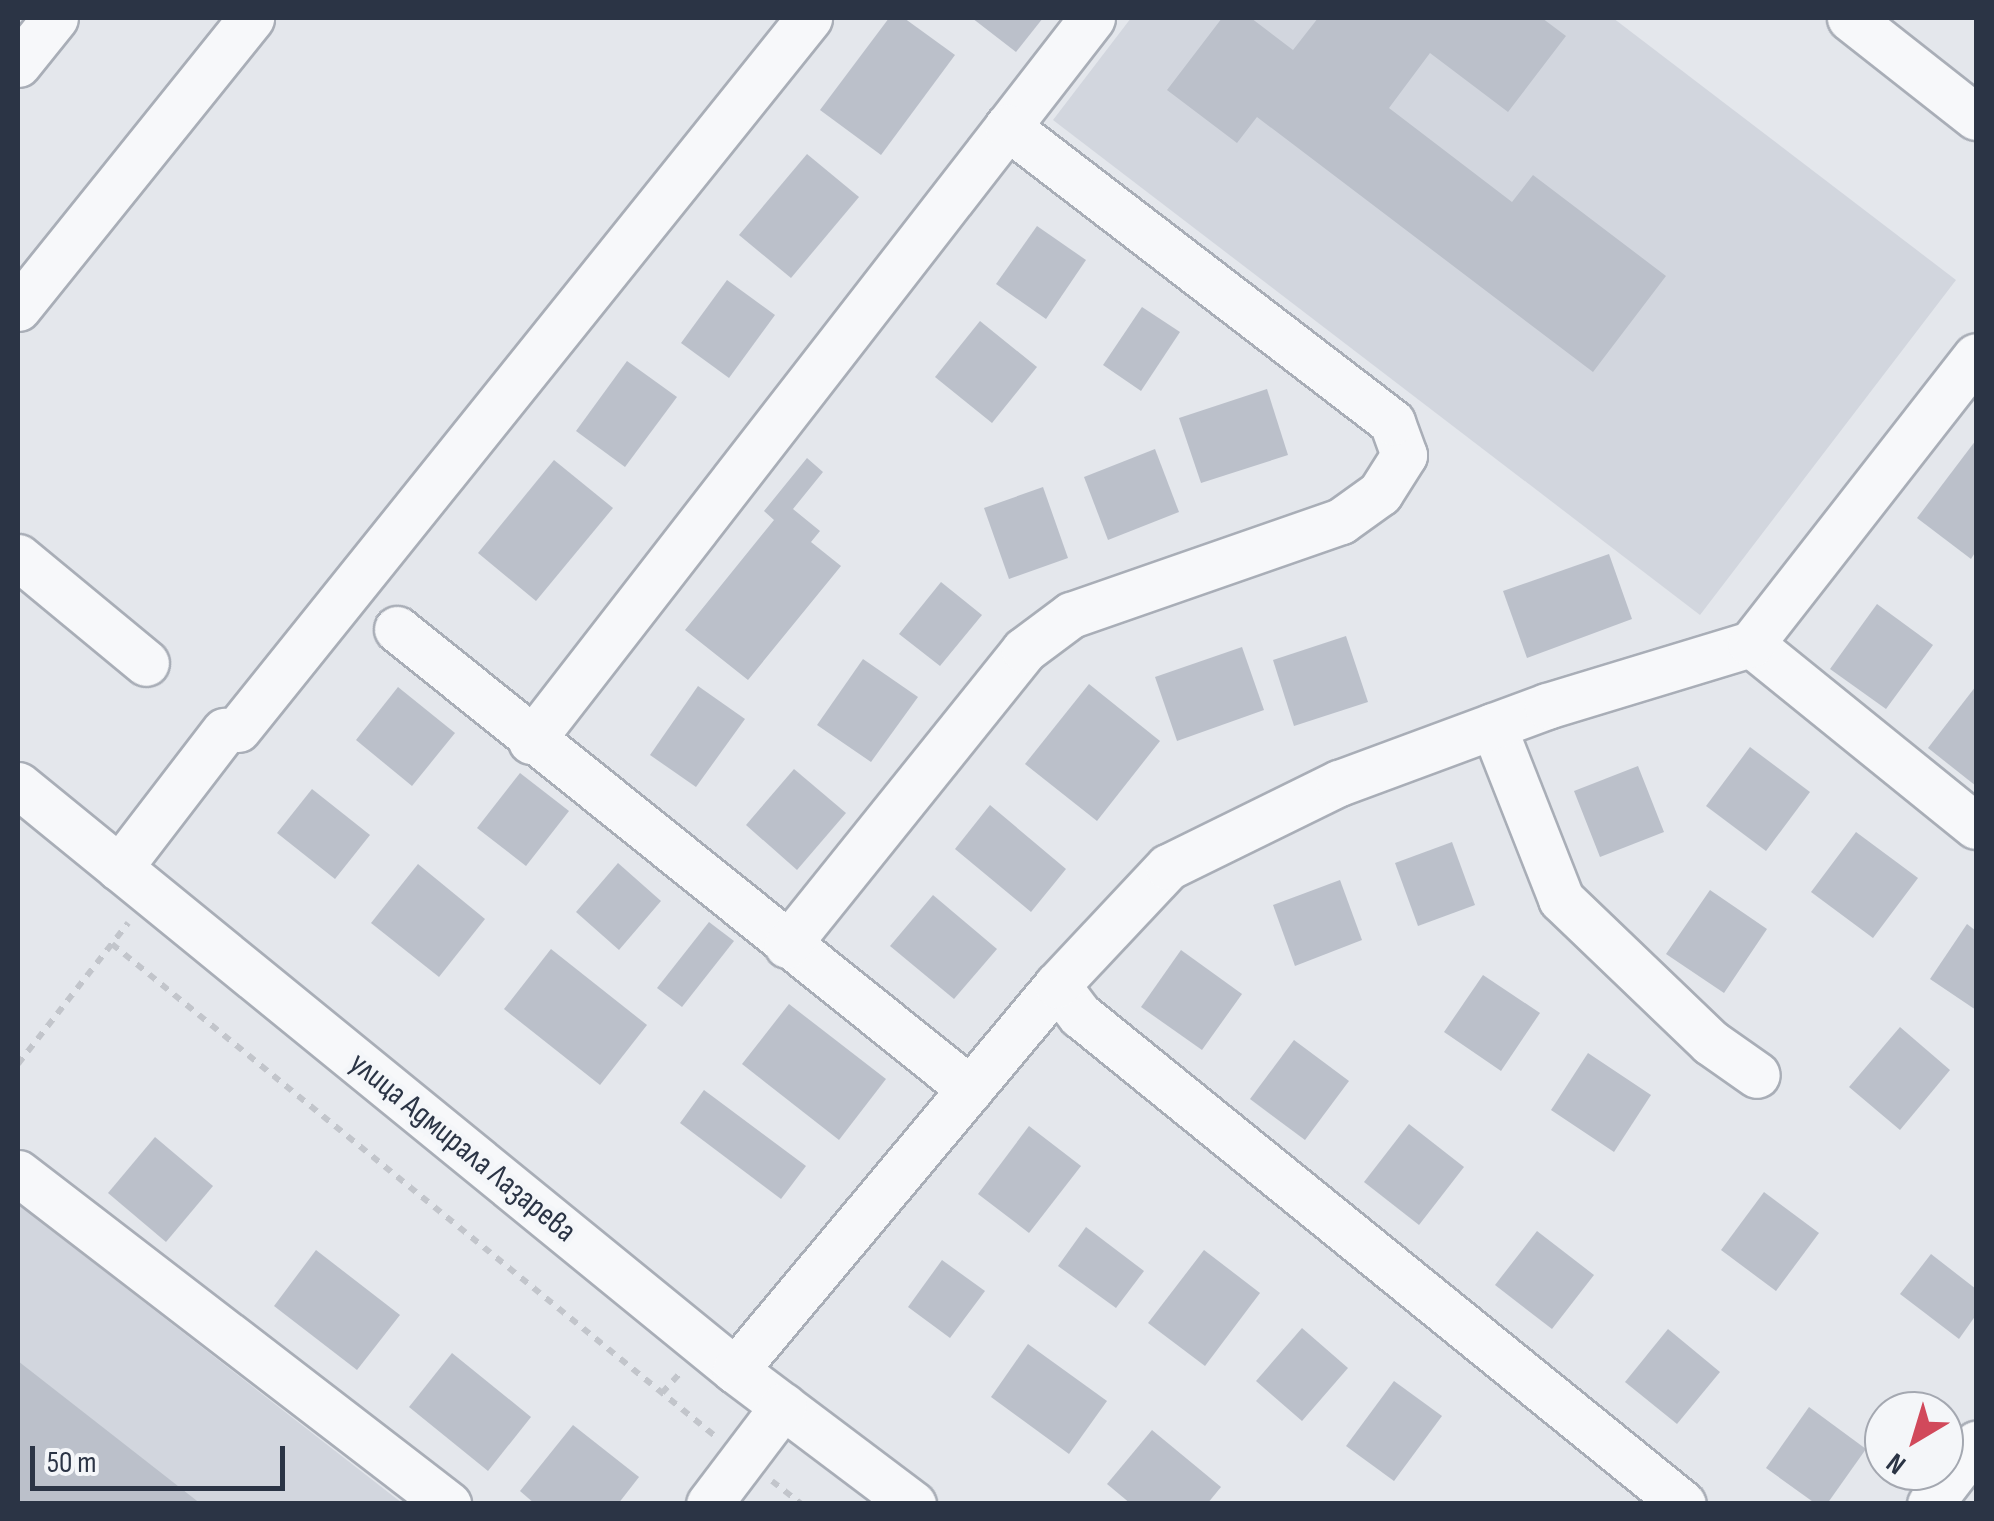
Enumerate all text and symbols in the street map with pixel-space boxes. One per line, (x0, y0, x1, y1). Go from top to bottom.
street label: улица Адмирала Лазарева (341, 1045, 583, 1251)
north arrow (1864, 1391, 1964, 1491)
scale bar (35, 1426, 290, 1488)
text: 50 m (47, 1445, 96, 1481)
text: N (1880, 1446, 1913, 1481)

